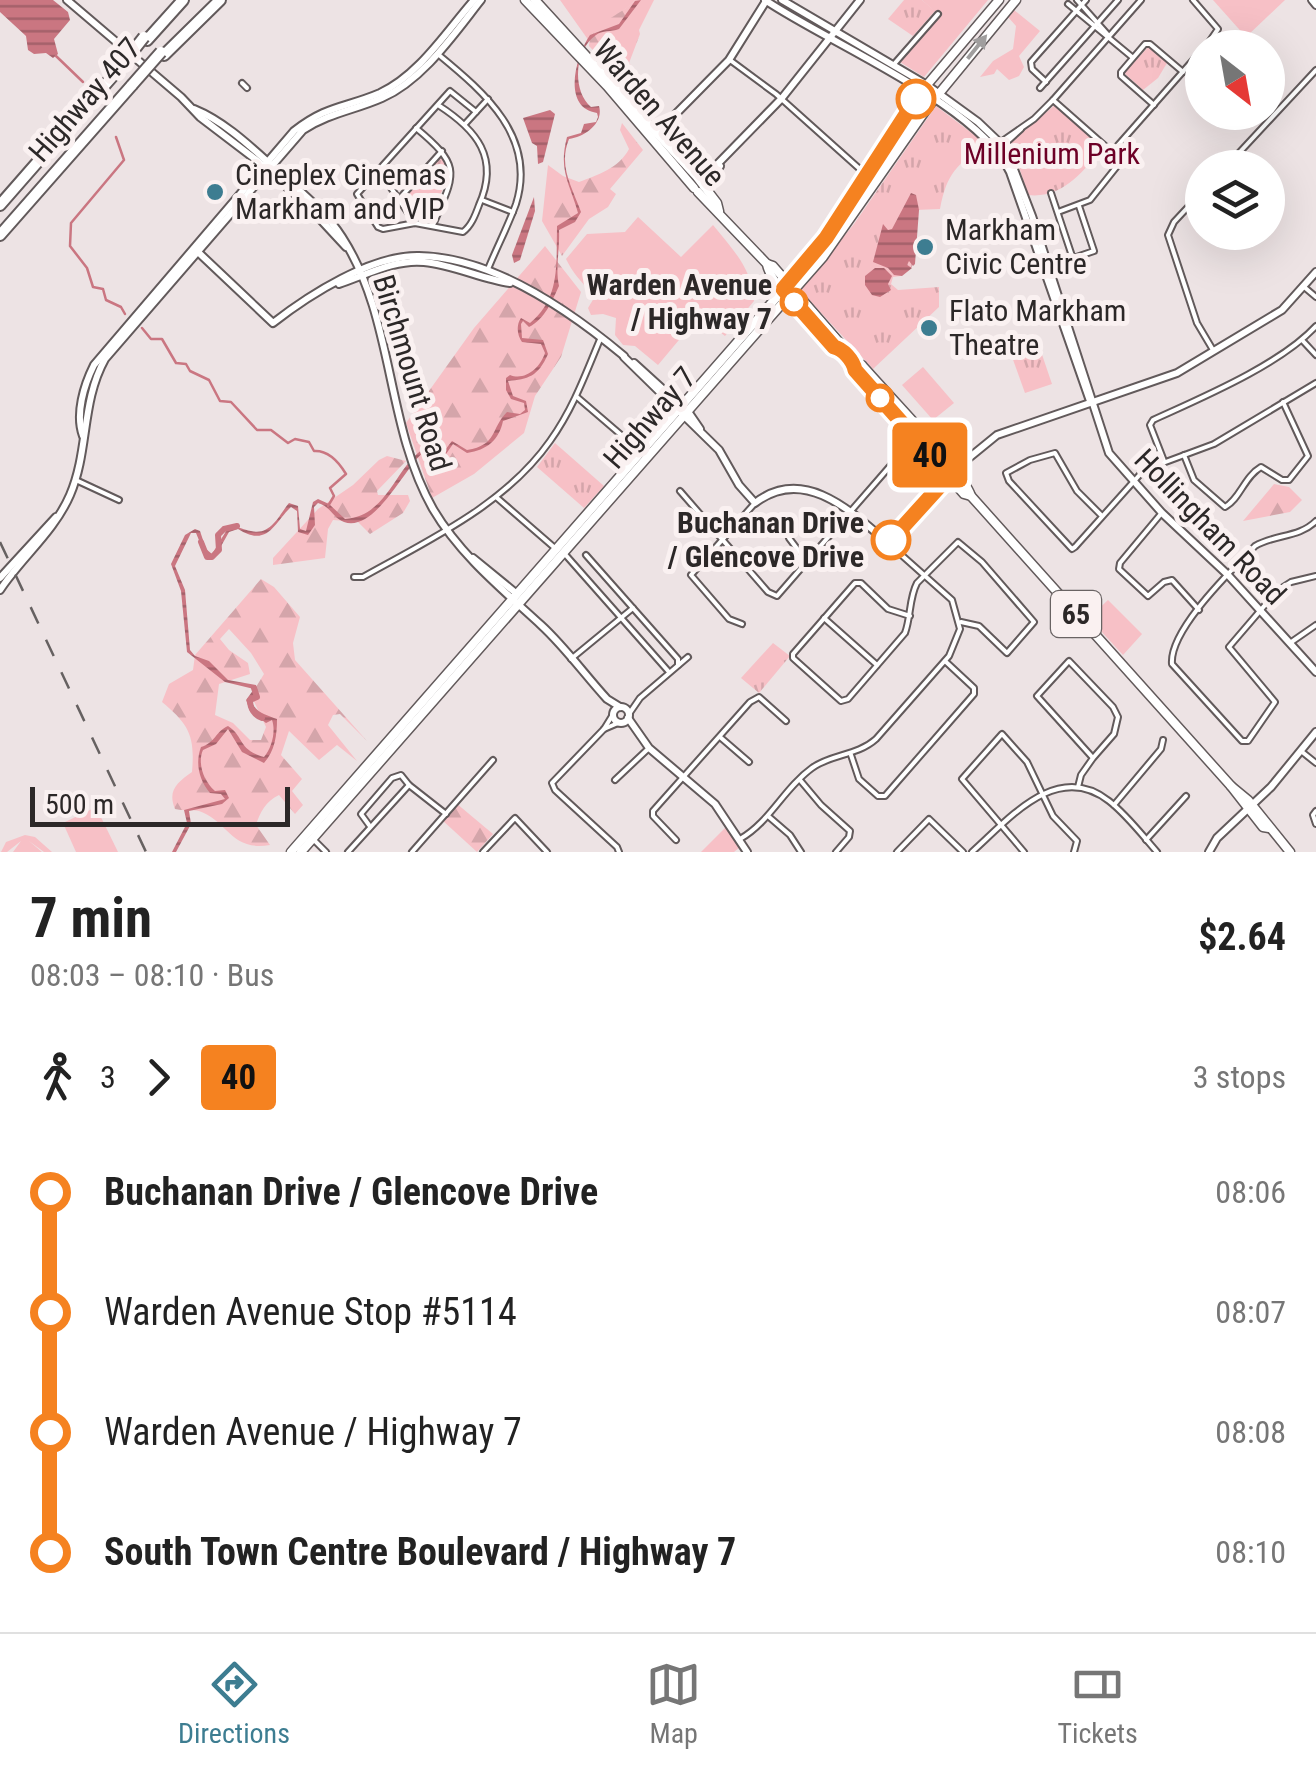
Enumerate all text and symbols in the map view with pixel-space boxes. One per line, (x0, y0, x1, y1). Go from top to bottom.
north arrow (1185, 30, 1285, 130)
map controls (1185, 30, 1285, 250)
street label: Highway 407 (21, 31, 148, 169)
street label: Warden Avenue (586, 32, 732, 193)
one-way arrow (967, 34, 988, 60)
unlabelled marker (897, 80, 935, 118)
park label: Millenium Park (964, 136, 1141, 171)
button: layers (1185, 150, 1285, 250)
place label: Cineplex Cinemas Markham and VIP (235, 157, 446, 226)
marker: Cineplex Cinemas Markham and VIP (204, 181, 226, 203)
place label: Markham Civic Centre (945, 212, 1087, 281)
marker: Markham Civic Centre (914, 236, 936, 258)
place label: Warden Avenue / Highway 7 (587, 267, 772, 336)
street label: Birchmount Road (366, 271, 459, 475)
marker: Warden Avenue / Highway 7 (781, 289, 807, 315)
place label: Flato Markham Theatre (949, 293, 1126, 362)
marker: Flato Markham Theatre (918, 317, 940, 339)
street label: Highway 7 (596, 360, 703, 475)
unlabelled marker (867, 385, 893, 411)
line badge: 40 (885, 422, 975, 488)
text: 40 (912, 435, 948, 476)
street label: Hollingham Road (1128, 442, 1293, 612)
place label: Buchanan Drive / Glencove Drive (667, 505, 864, 574)
marker: Buchanan Drive / Glencove Drive (872, 521, 910, 559)
road number: 65 (1051, 591, 1101, 637)
scale bar (30, 782, 290, 826)
text: 500 m (45, 788, 114, 821)
text: 7 min (30, 886, 152, 950)
text: $2.64 (1198, 915, 1286, 959)
text: 08:03 – 08:10 · Bus (30, 956, 274, 994)
icon: walk (30, 1050, 85, 1105)
icon: forward (131, 1050, 186, 1105)
text: 40 (221, 1057, 256, 1098)
text: 3 (100, 1058, 116, 1096)
text: 3 stops (1193, 1058, 1286, 1096)
text: Buchanan Drive / Glencove Drive (104, 1170, 598, 1214)
text: 08:06 (1215, 1173, 1286, 1211)
text: Warden Avenue Stop #5114 (104, 1290, 517, 1334)
text: 08:07 (1215, 1293, 1286, 1331)
text: Warden Avenue / Highway 7 (104, 1410, 522, 1454)
text: 08:08 (1215, 1413, 1286, 1451)
text: South Town Centre Boulevard / Highway 7 (104, 1530, 736, 1574)
text: 08:10 (1215, 1533, 1286, 1571)
tab: Directions (178, 1657, 290, 1750)
tab: Map (646, 1657, 701, 1750)
tab: Tickets (1057, 1657, 1138, 1750)

